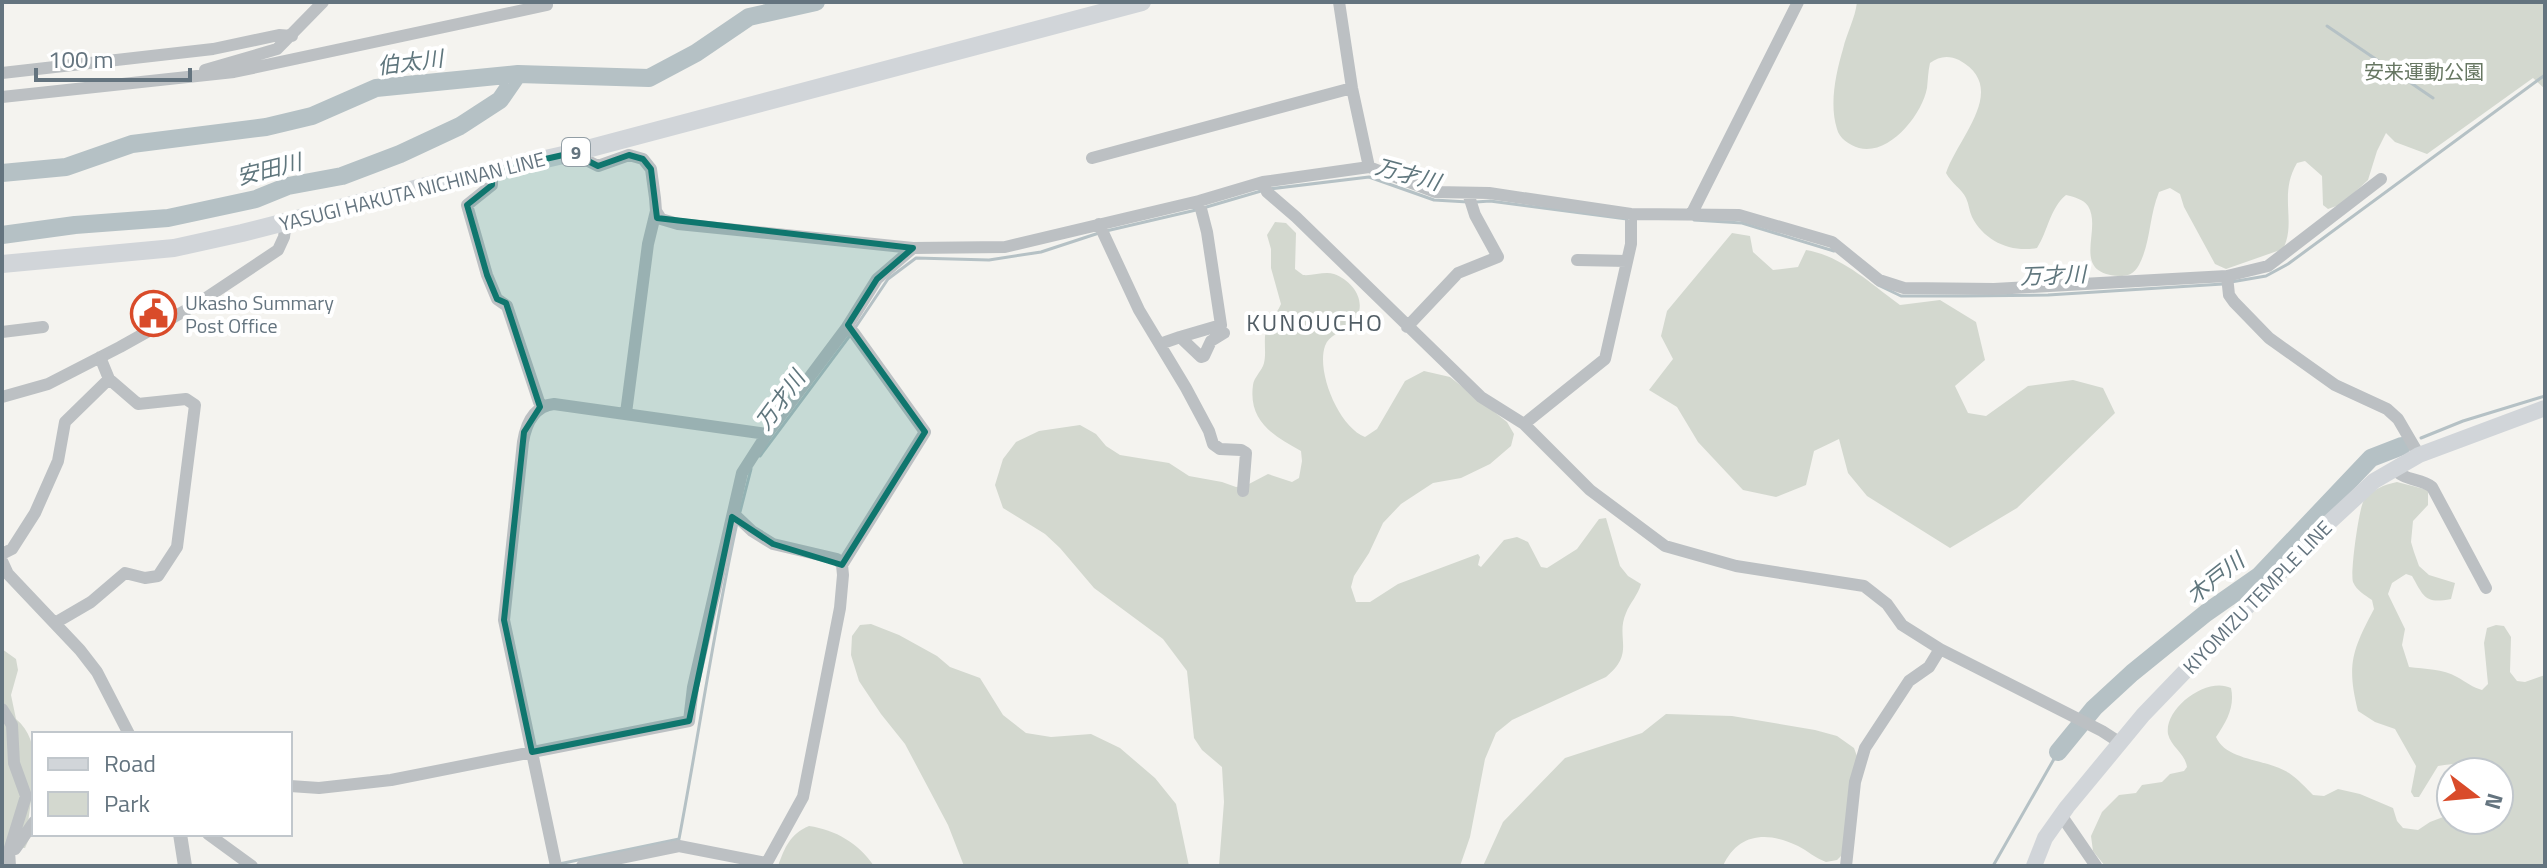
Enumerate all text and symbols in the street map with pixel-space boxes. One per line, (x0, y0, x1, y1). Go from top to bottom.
scale bar (36, 32, 190, 82)
text: 100 m (48, 41, 114, 77)
water label: 伯太川 (375, 41, 447, 83)
park label: 安来運動公園 (2364, 56, 2484, 87)
road number: 9 (562, 138, 590, 166)
street label: YASUGI HAKUTA NICHINAN LINE (276, 143, 548, 239)
water label: 安田川 (233, 144, 307, 193)
water label: 万才川 (1372, 149, 1446, 199)
water label: 万才川 (2019, 257, 2089, 293)
place label: Ukasho Summary Post Office (185, 287, 334, 341)
public building icon: Ukasho Summary Post Office (130, 290, 178, 338)
district label: KUNOUCHO (1246, 304, 1384, 340)
water label: 万才川 (747, 362, 814, 437)
street label: KIYOMIZU TEMPLE LINE (2175, 513, 2339, 681)
water label: 木戸川 (2179, 543, 2253, 612)
legend (32, 732, 292, 836)
text: Road (104, 745, 156, 781)
north arrow (2435, 756, 2515, 836)
text: Park (104, 785, 150, 821)
text: N (2476, 789, 2513, 814)

